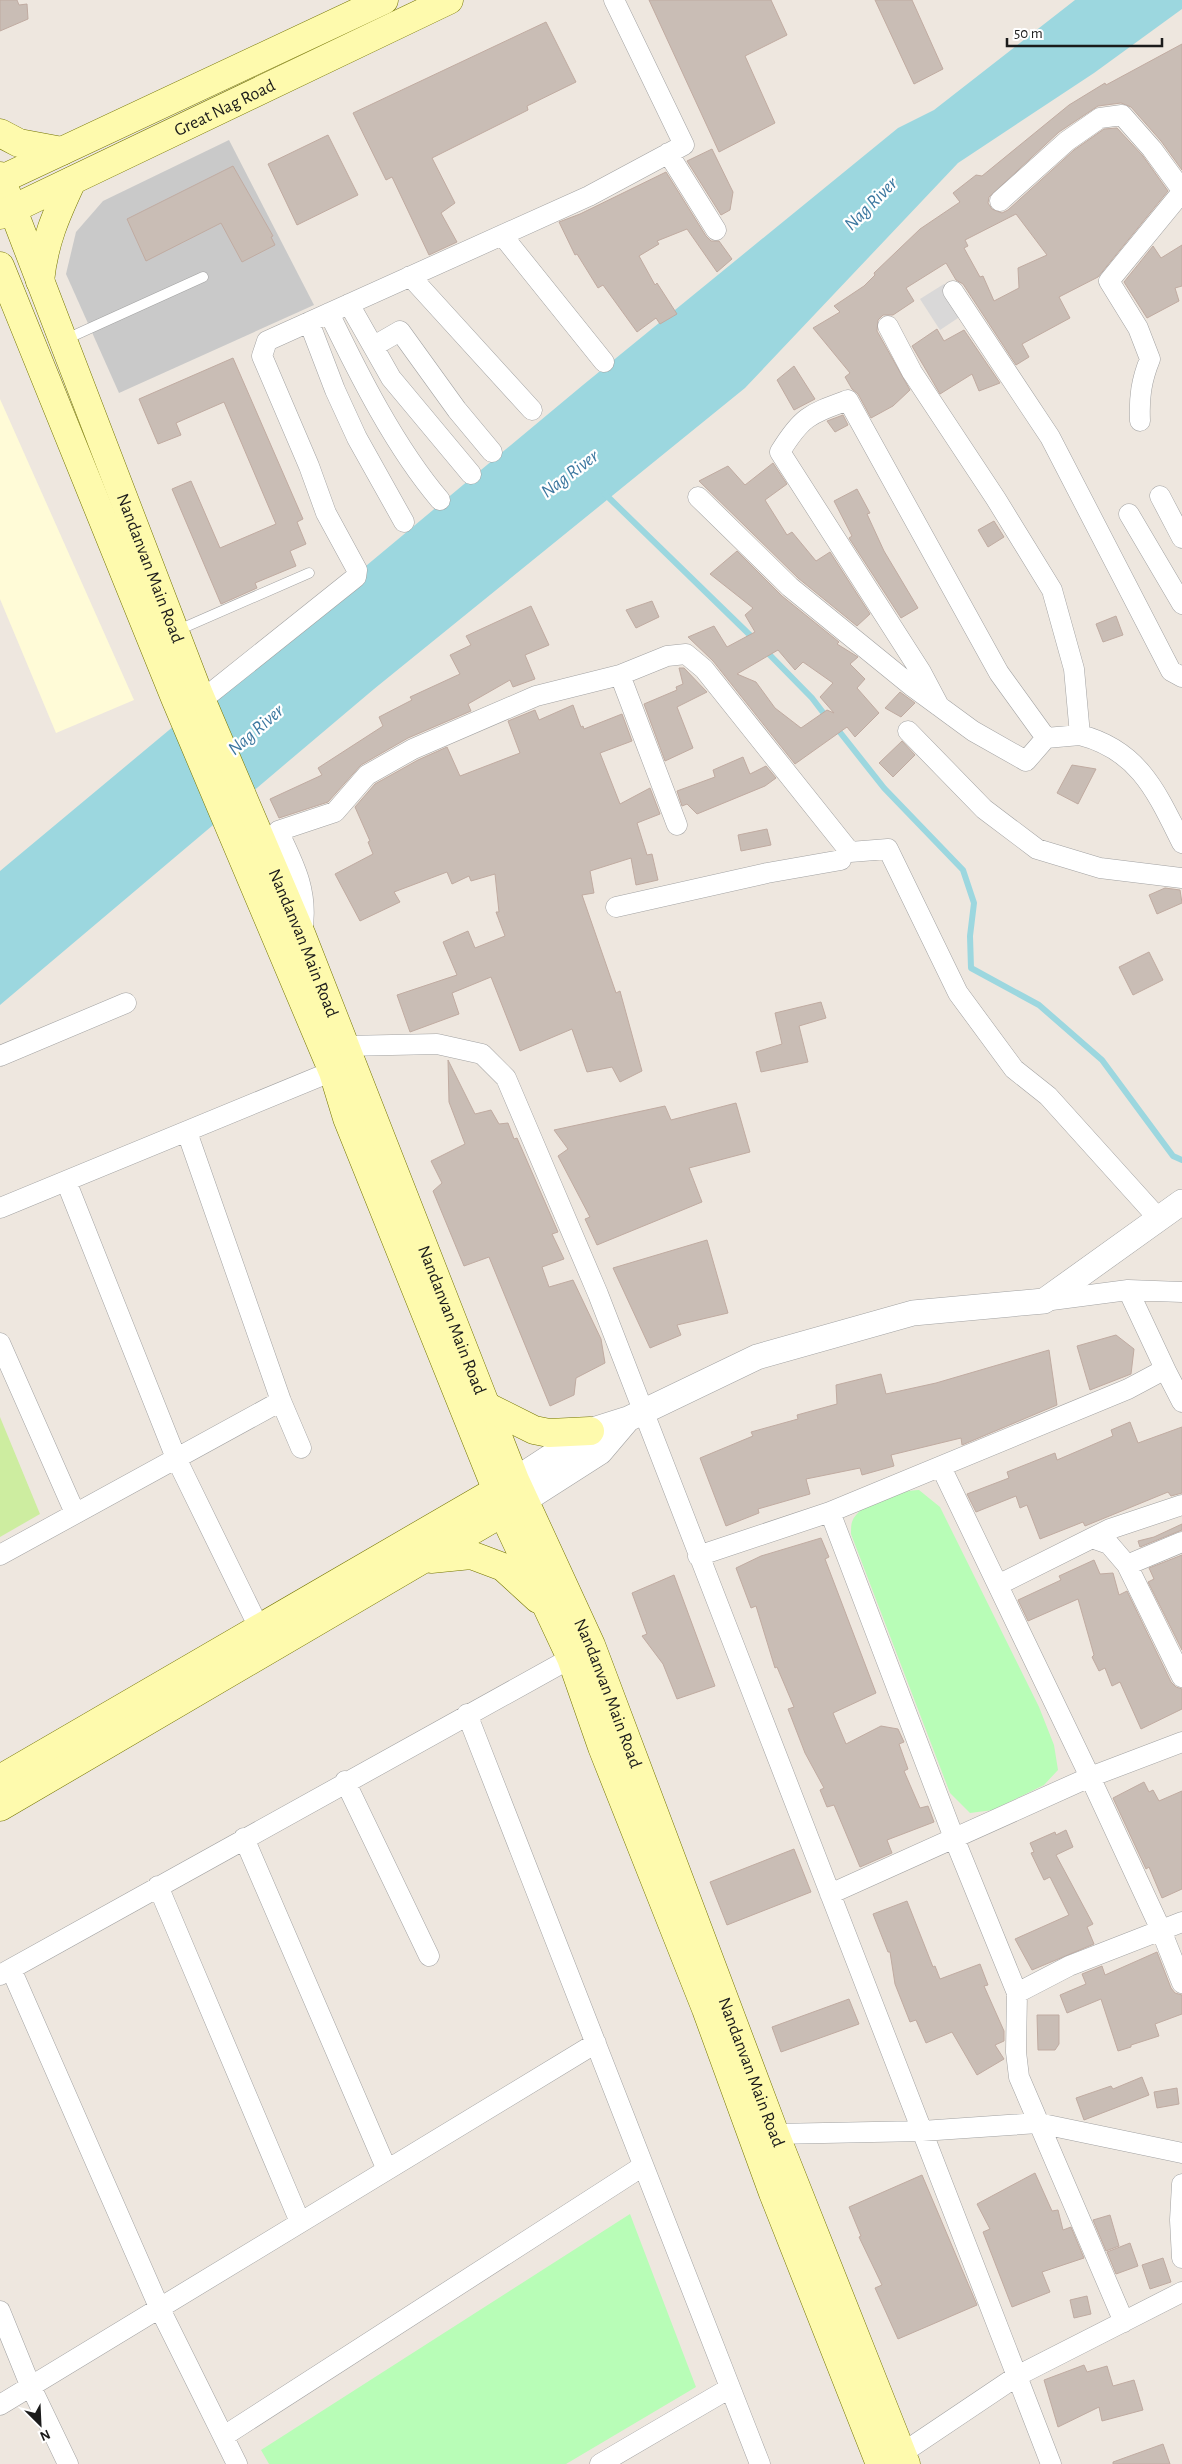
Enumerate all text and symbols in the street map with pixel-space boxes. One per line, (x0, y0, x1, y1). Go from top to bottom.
scale bar (1007, 15, 1162, 47)
text: 50 m (1014, 26, 1043, 41)
street label: Great Nag Road (172, 77, 278, 140)
water label: Nag River (841, 173, 902, 234)
water label: Nag River (538, 446, 603, 502)
street label: Nandanvan Main Road (113, 491, 186, 646)
water label: Nag River (225, 701, 288, 759)
street label: Nandanvan Main Road (265, 867, 341, 1020)
street label: Nandanvan Main Road (414, 1243, 489, 1397)
street label: Nandanvan Main Road (570, 1616, 644, 1771)
street label: Nandanvan Main Road (714, 1995, 787, 2150)
north arrow (15, 2399, 65, 2449)
text: N (38, 2427, 52, 2443)

